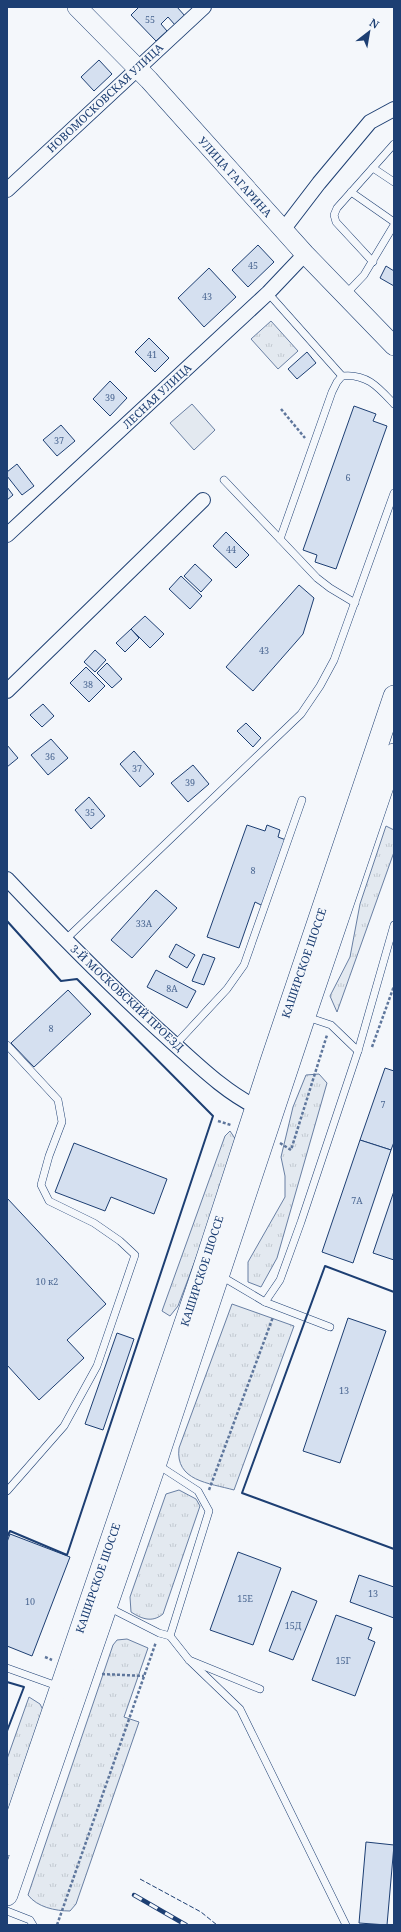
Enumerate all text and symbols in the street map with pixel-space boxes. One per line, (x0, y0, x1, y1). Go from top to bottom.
north arrow (349, 12, 389, 52)
house number: 55 (145, 13, 155, 26)
text: N (367, 14, 382, 32)
street label: НОВОМОСКОВСКАЯ УЛИЦА (43, 40, 166, 155)
street label: УЛИЦА ГАГАРИНА (195, 133, 276, 220)
house number: 45 (248, 259, 258, 272)
house number: 43 (202, 290, 212, 303)
house number: 41 (147, 348, 157, 361)
street label: ЛЕСНАЯ УЛИЦА (119, 360, 194, 431)
house number: 39 (105, 391, 115, 404)
house number: 37 (54, 434, 64, 447)
house number: 6 (345, 471, 351, 484)
house number: 44 (226, 543, 236, 556)
house number: 43 (259, 644, 269, 657)
house number: 38 (83, 678, 93, 691)
house number: 36 (45, 750, 55, 763)
house number: 37 (132, 762, 142, 775)
house number: 39 (185, 776, 195, 789)
house number: 35 (85, 806, 95, 819)
house number: 8 (250, 864, 256, 877)
street label: КАШИРСКОЕ ШОССЕ (278, 906, 329, 1020)
house number: 33А (136, 917, 153, 930)
street label: 3-Й МОСКОВСКИЙ ПРОЕЗД (67, 941, 187, 1054)
house number: 8А (166, 982, 178, 995)
house number: 8 (48, 1022, 54, 1035)
house number: 7 (380, 1098, 386, 1111)
house number: 7А (351, 1194, 363, 1207)
street label: КАШИРСКОЕ ШОССЕ (177, 1213, 227, 1328)
house number: 10 к2 (36, 1275, 58, 1288)
house number: 13 (339, 1384, 349, 1397)
street label: КАШИРСКОЕ ШОССЕ (72, 1521, 123, 1635)
house number: 13 (368, 1587, 378, 1600)
house number: 15Е (237, 1592, 253, 1605)
house number: 10 (25, 1595, 35, 1608)
house number: 15Д (285, 1619, 302, 1632)
house number: 15Г (335, 1654, 351, 1667)

